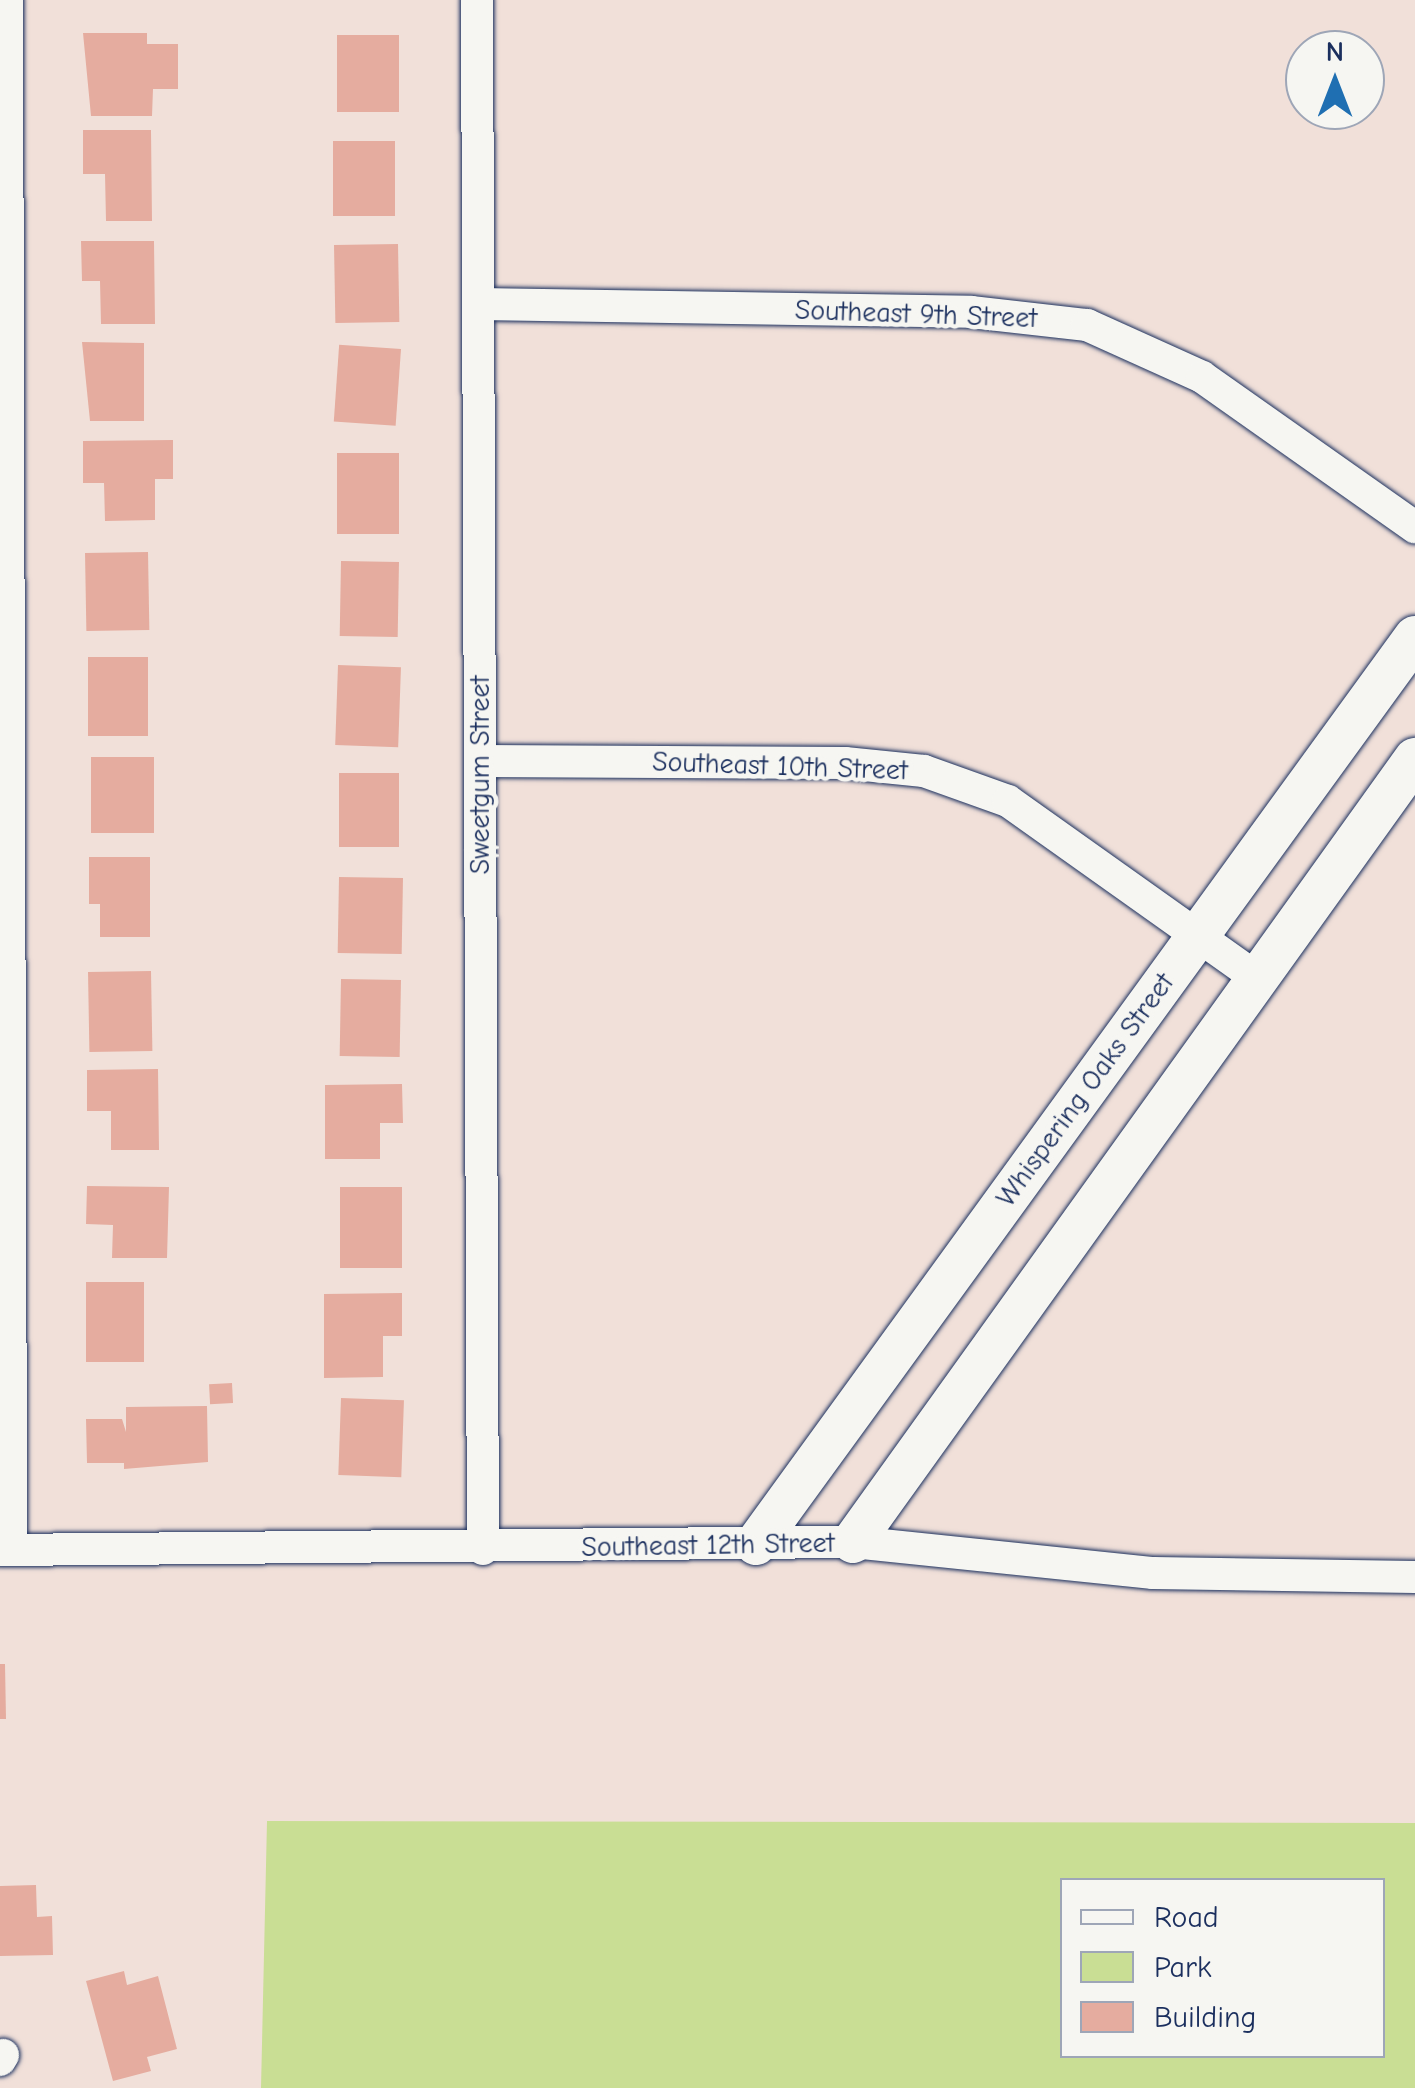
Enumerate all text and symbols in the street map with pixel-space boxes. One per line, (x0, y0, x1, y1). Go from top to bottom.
north arrow (1285, 30, 1385, 130)
text: N (1326, 36, 1344, 68)
street label: Southeast 9th Street (794, 293, 1038, 335)
street label: Sweetgum Street (463, 676, 497, 874)
street label: Southeast 10th Street (652, 745, 908, 787)
street label: Whispering Oaks Street (989, 967, 1181, 1213)
street label: Southeast 12th Street (581, 1526, 835, 1564)
legend (1060, 1878, 1385, 2058)
text: Road (1154, 1900, 1219, 1935)
text: Park (1154, 1950, 1211, 1985)
text: Building (1154, 2000, 1257, 2035)

